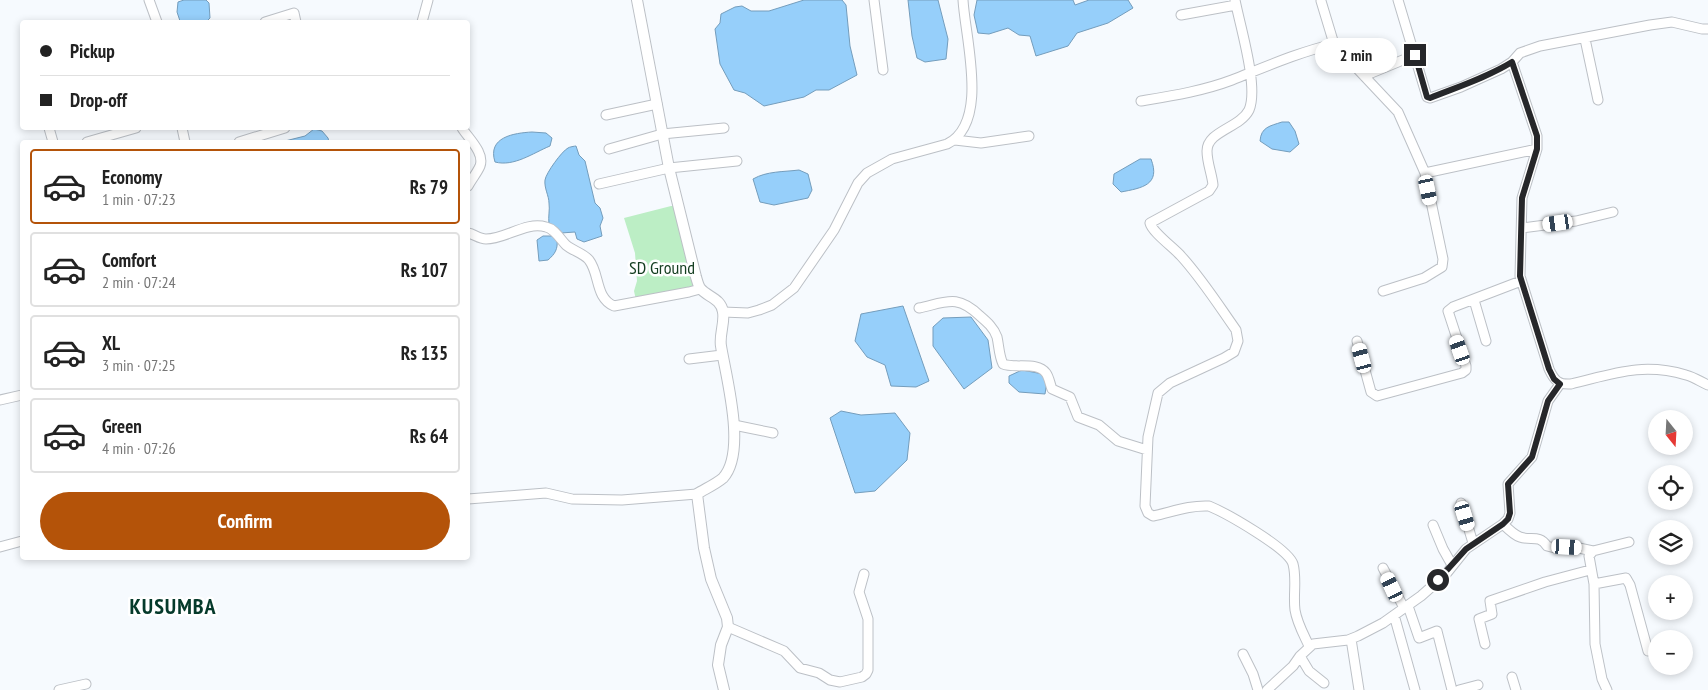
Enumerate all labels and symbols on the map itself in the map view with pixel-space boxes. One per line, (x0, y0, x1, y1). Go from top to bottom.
callout: 2 min (1315, 38, 1398, 72)
route end (1404, 44, 1426, 66)
car (1417, 174, 1438, 206)
car (1542, 213, 1573, 233)
park label: SD Ground (629, 256, 695, 279)
car (1448, 333, 1471, 367)
car (1350, 342, 1373, 374)
north arrow (1648, 410, 1692, 455)
car (1453, 499, 1476, 533)
car (1551, 539, 1582, 555)
route start (1427, 569, 1449, 591)
car (1378, 570, 1405, 604)
district label: KUSUMBA (129, 592, 217, 620)

